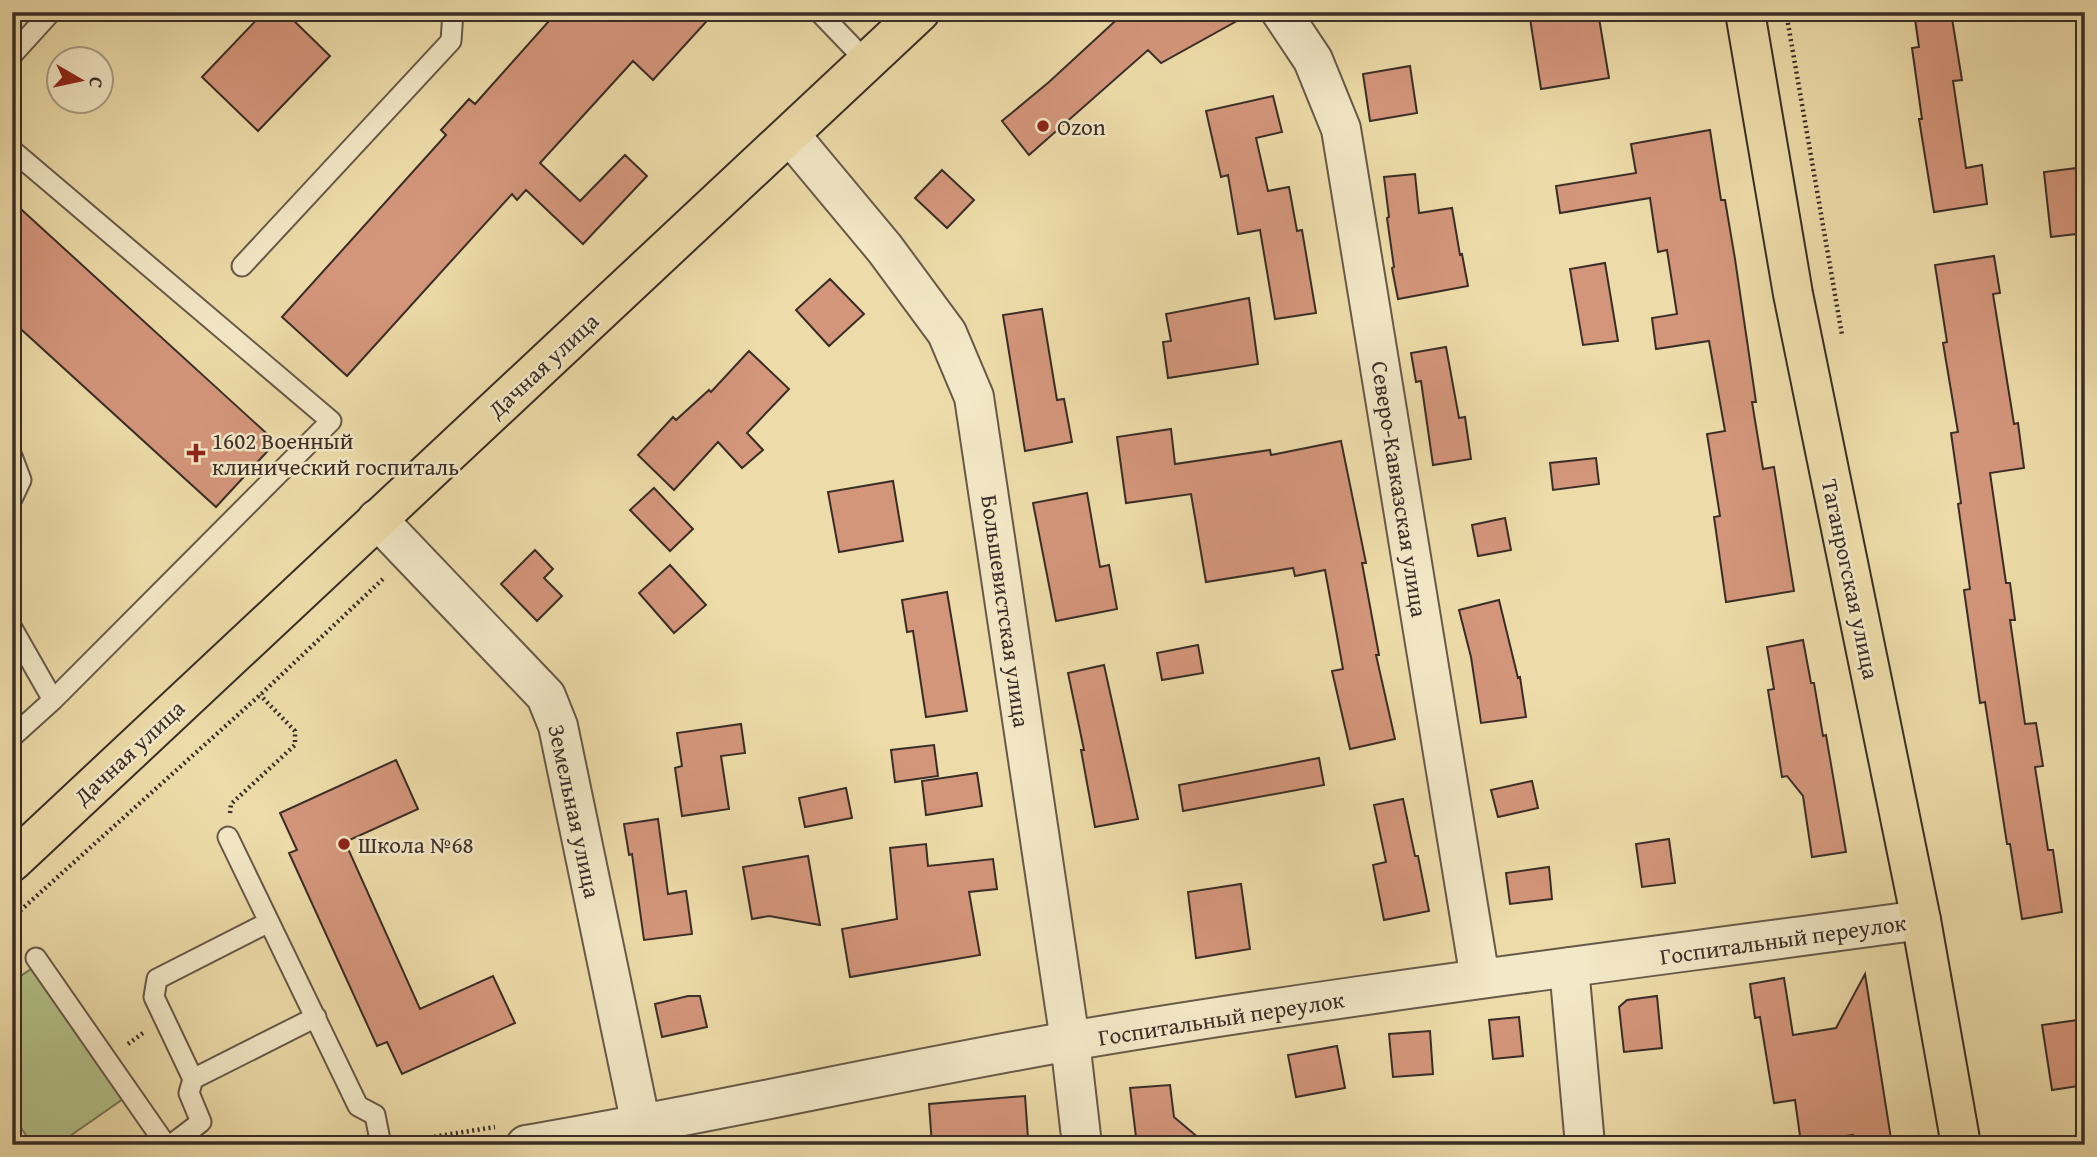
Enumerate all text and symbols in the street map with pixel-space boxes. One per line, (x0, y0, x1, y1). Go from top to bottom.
north arrow (46, 46, 116, 116)
text: С (82, 75, 111, 90)
place label: Ozon (1057, 110, 1106, 143)
marker: Ozon (1035, 118, 1051, 134)
street label: Дачная улица (479, 305, 606, 426)
street label: Северо-Кавказская улица (1363, 359, 1437, 619)
place label: 1602 Военный клинический госпиталь (212, 424, 459, 483)
marker: 1602 Военный клинический госпиталь (186, 443, 206, 463)
street label: Таганрогская улица (1814, 476, 1888, 682)
street label: Большевистская улица (973, 493, 1039, 730)
street label: Дачная улица (65, 692, 192, 813)
street label: Земельная улица (541, 721, 609, 901)
place label: Школа №68 (358, 828, 474, 861)
marker: Школа №68 (336, 836, 352, 852)
street label: Госпитальный переулок (1658, 905, 1908, 973)
street label: Госпитальный переулок (1096, 982, 1346, 1054)

